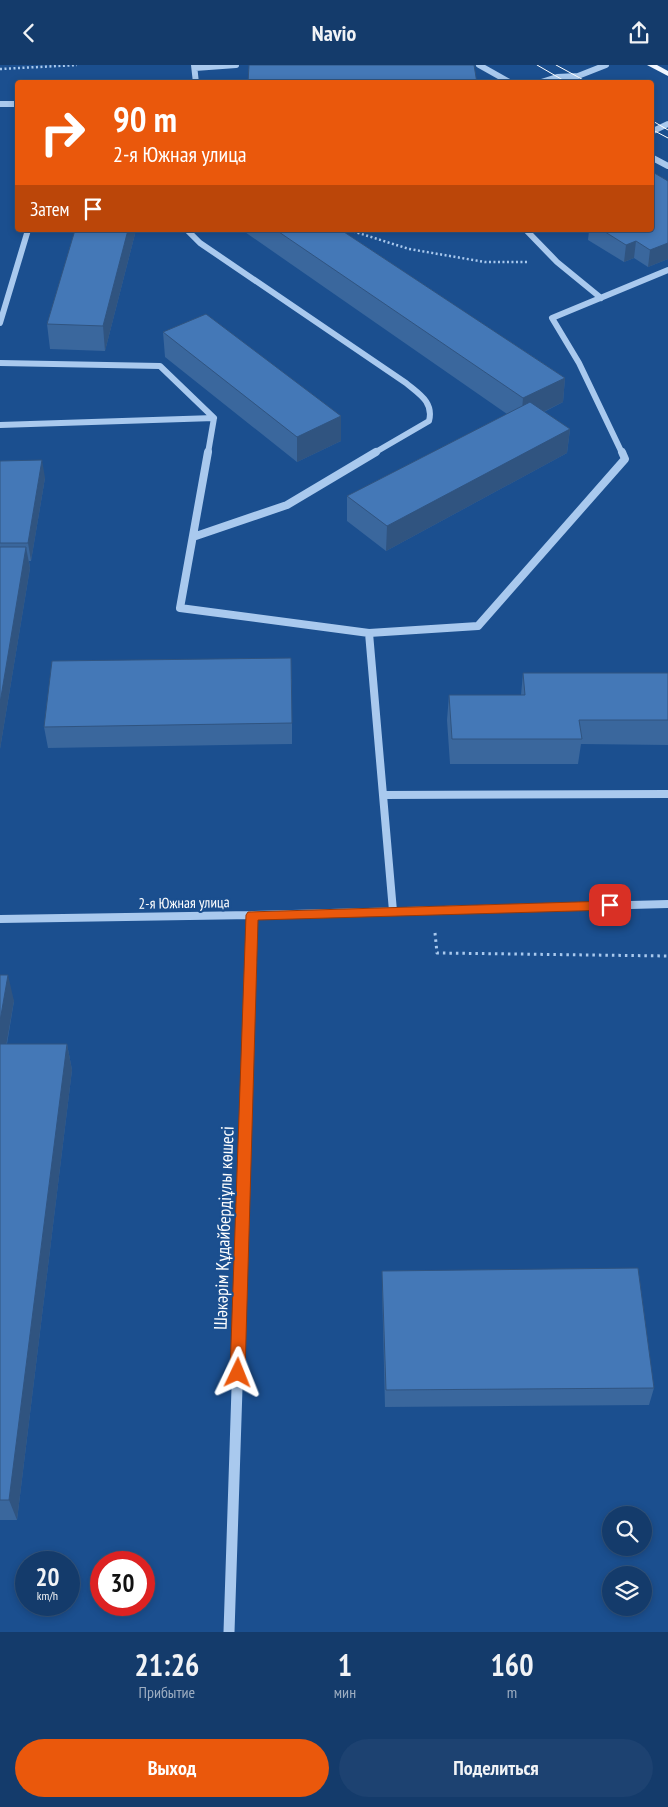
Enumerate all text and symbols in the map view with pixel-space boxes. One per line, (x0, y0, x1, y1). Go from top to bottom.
icon: back (15, 19, 43, 47)
text: Navio (312, 19, 356, 47)
icon: share (625, 19, 653, 47)
text: 90 m (113, 96, 177, 142)
icon: right (30, 100, 95, 165)
text: 2-я Южная улица (113, 140, 247, 168)
icon: arrive (79, 195, 107, 223)
text: Затем (30, 197, 69, 221)
pin (589, 884, 631, 926)
icon: arrive (596, 891, 624, 919)
street label: 2-я Южная улица (138, 892, 230, 913)
street label: Шәкәрім Құдайбердіұлы көшесі (208, 1126, 239, 1330)
position arrow (211, 1346, 263, 1398)
map controls (602, 1506, 652, 1616)
button: search (602, 1506, 652, 1556)
speed limit sign: 30 (90, 1551, 155, 1616)
text: 20 (36, 1561, 59, 1593)
button: layers (602, 1566, 652, 1616)
text: km/h (37, 1588, 58, 1603)
text: 21:26 (134, 1645, 199, 1684)
text: 1 (338, 1645, 352, 1684)
text: 160 (491, 1645, 534, 1684)
text: Прибытие (139, 1682, 195, 1702)
text: мин (334, 1682, 356, 1702)
text: m (507, 1682, 517, 1702)
button: Выход (15, 1739, 329, 1797)
button: Поделиться (339, 1739, 653, 1797)

